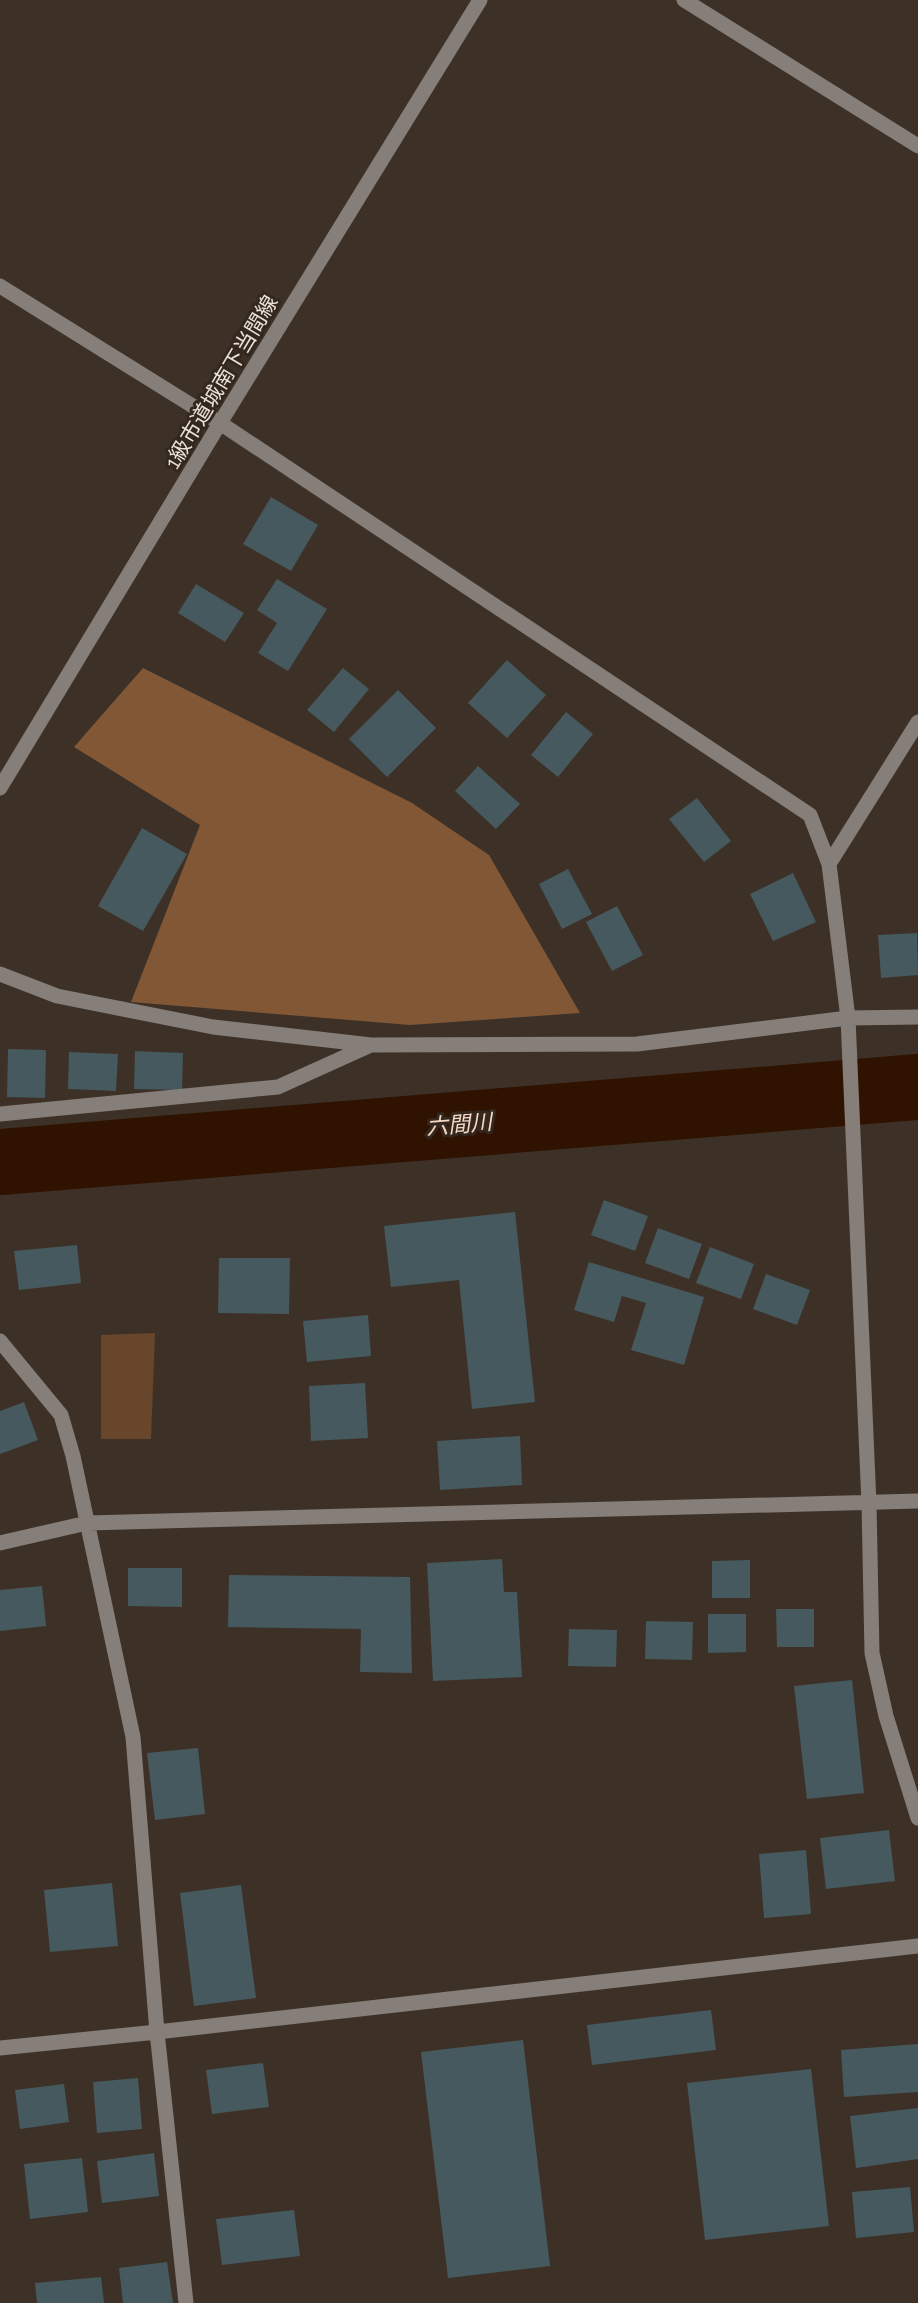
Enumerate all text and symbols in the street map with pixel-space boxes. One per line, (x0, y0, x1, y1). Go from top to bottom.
street label: 1級市道城南下当間線 (159, 291, 283, 473)
water label: 六間川 (425, 1108, 495, 1140)

